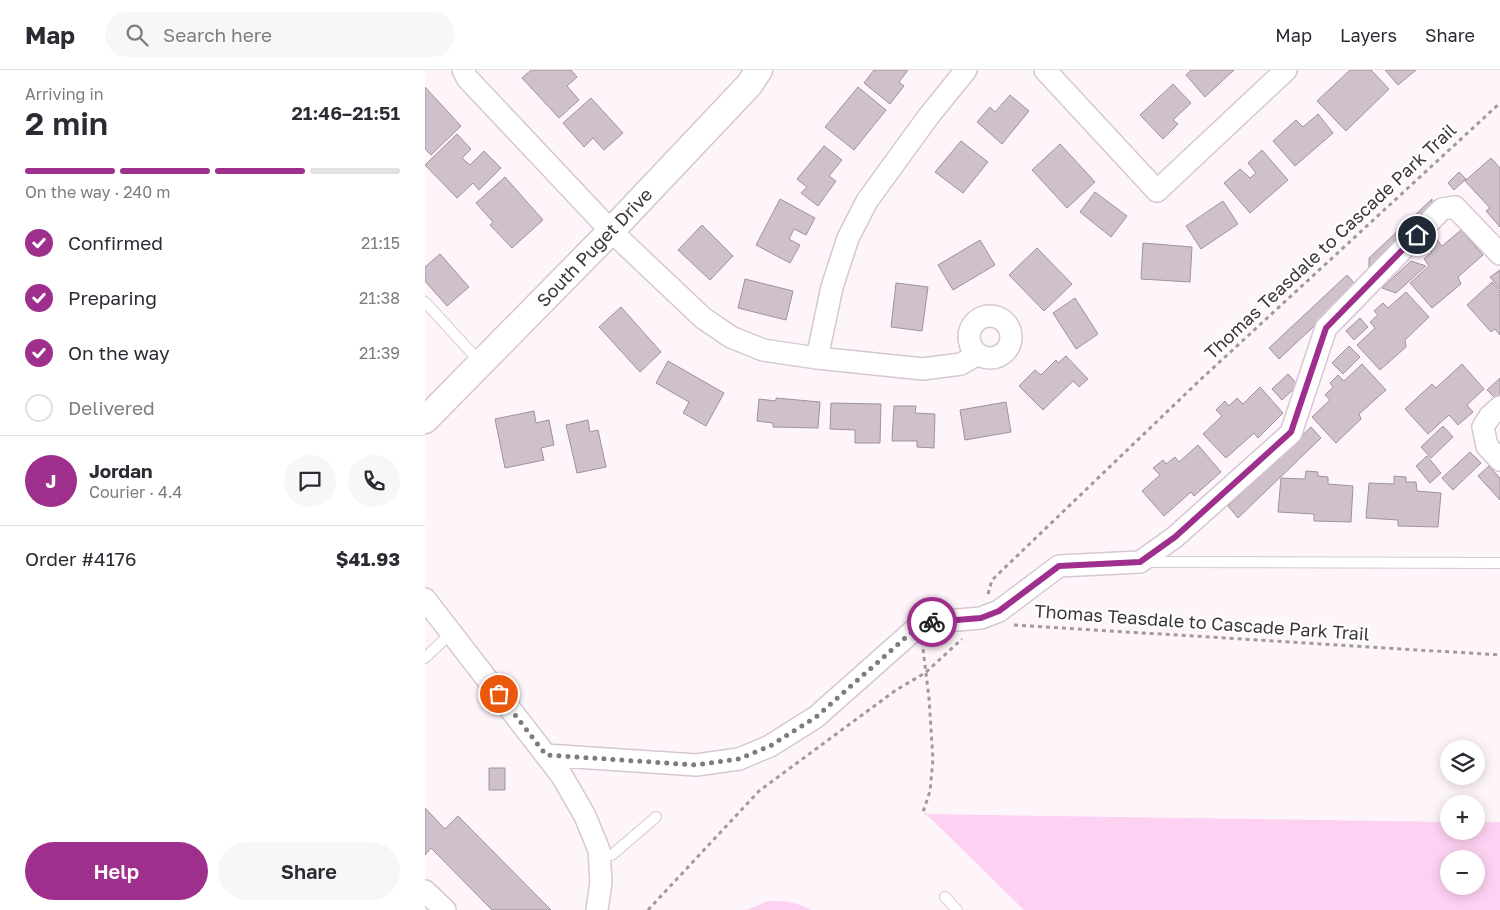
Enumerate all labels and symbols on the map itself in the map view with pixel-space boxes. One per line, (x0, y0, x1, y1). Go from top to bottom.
street label: Thomas Teasdale to Cascade Park Trail (1200, 118, 1460, 364)
street label: South Puget Drive (532, 183, 656, 311)
pin (1396, 214, 1438, 256)
courier (907, 597, 957, 647)
street label: Thomas Teasdale to Cascade Park Trail (1034, 599, 1370, 645)
pin (478, 673, 520, 715)

